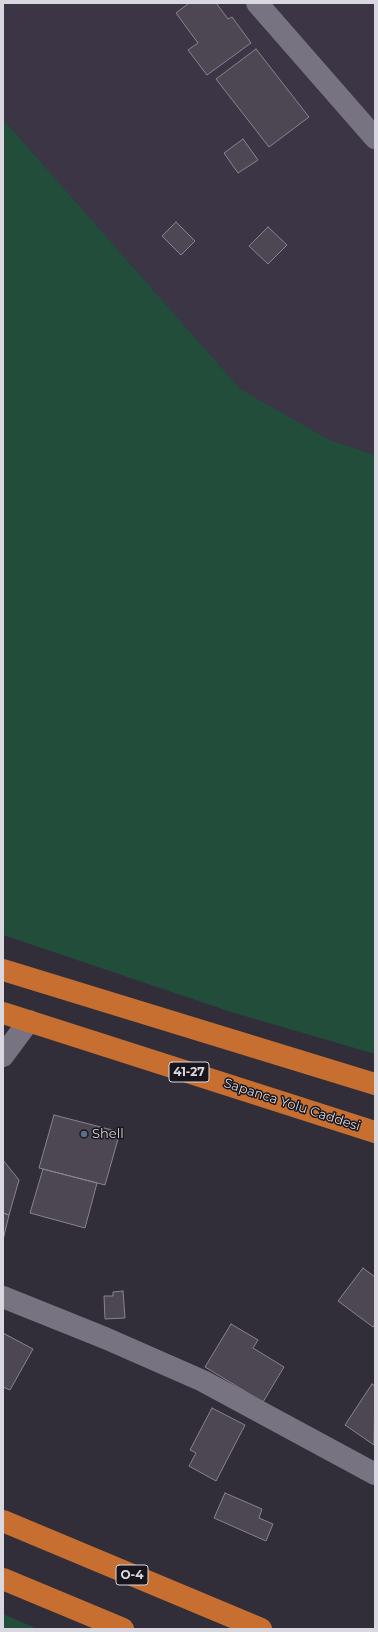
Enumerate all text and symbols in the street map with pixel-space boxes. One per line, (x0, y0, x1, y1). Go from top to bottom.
road number: 41-27 (169, 1062, 209, 1082)
street label: Sapanca Yolu Caddesi (222, 1076, 362, 1134)
place label: Shell (92, 1126, 124, 1142)
marker: Shell (79, 1129, 89, 1139)
road number: O-4 (116, 1565, 148, 1585)

